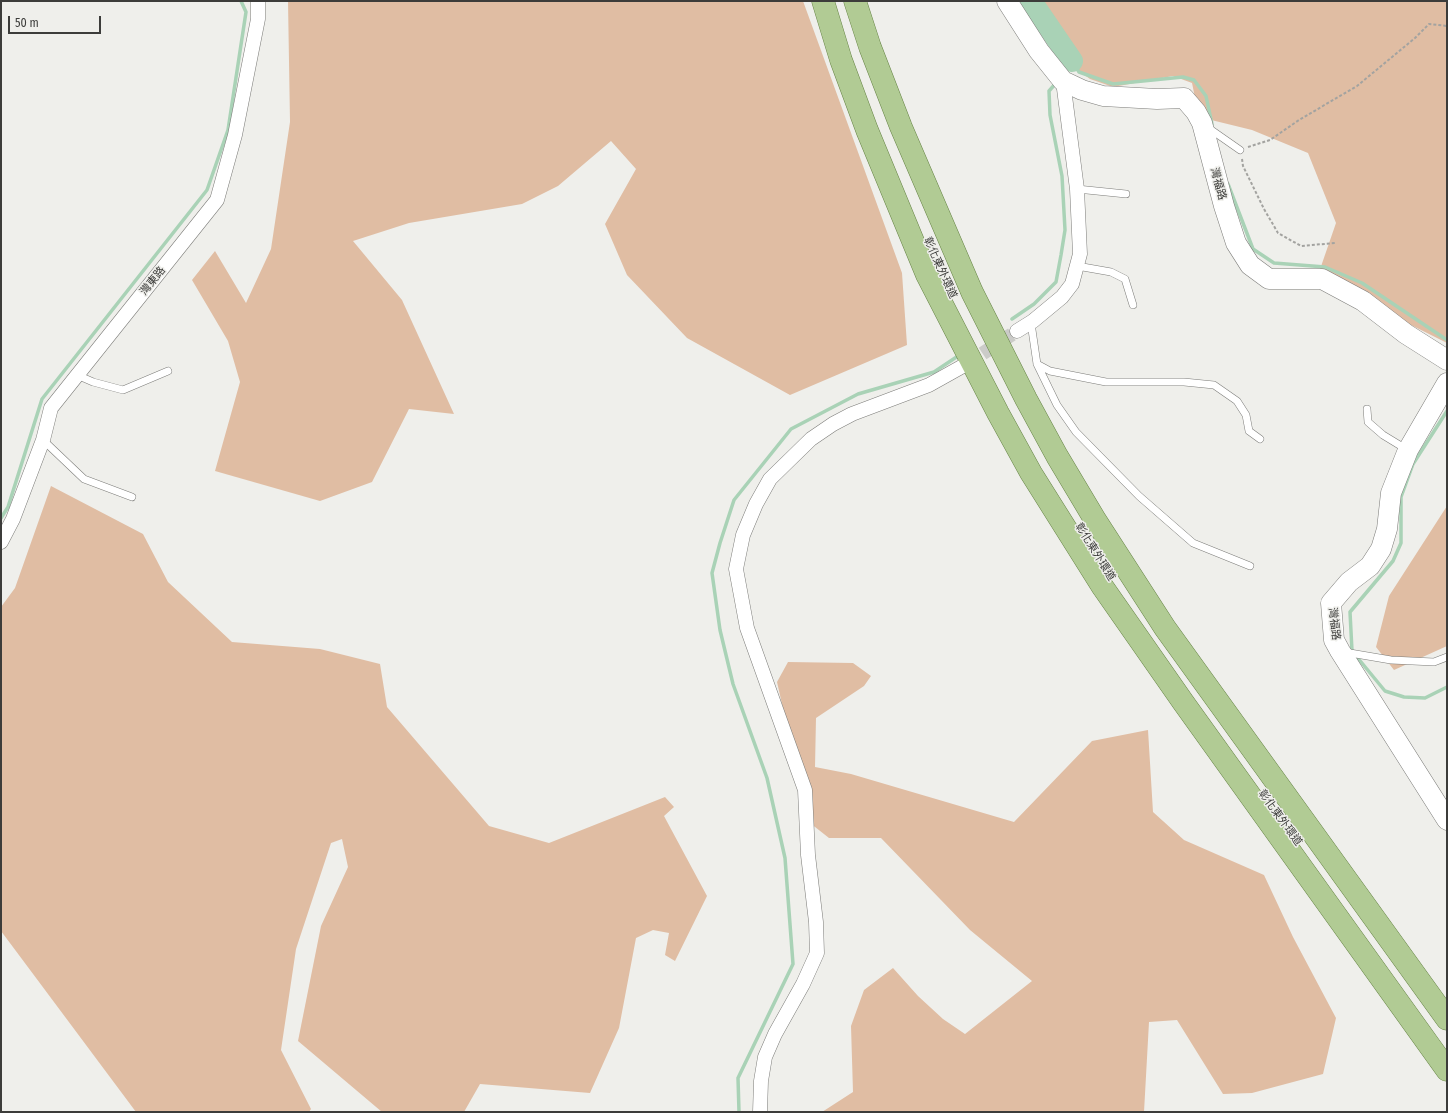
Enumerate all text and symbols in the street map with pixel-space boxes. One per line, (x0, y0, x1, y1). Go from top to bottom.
scale bar (10, 8, 103, 34)
text: 50 m (15, 16, 39, 30)
street label: 灣福路 (1207, 166, 1229, 202)
street label: 彰化東外環道 (921, 235, 959, 301)
street label: 灣東路 (137, 264, 169, 298)
street label: 彰化東外環道 (1072, 521, 1118, 583)
street label: 灣福路 (1325, 607, 1343, 641)
street label: 彰化東外環道 (1255, 787, 1305, 849)

